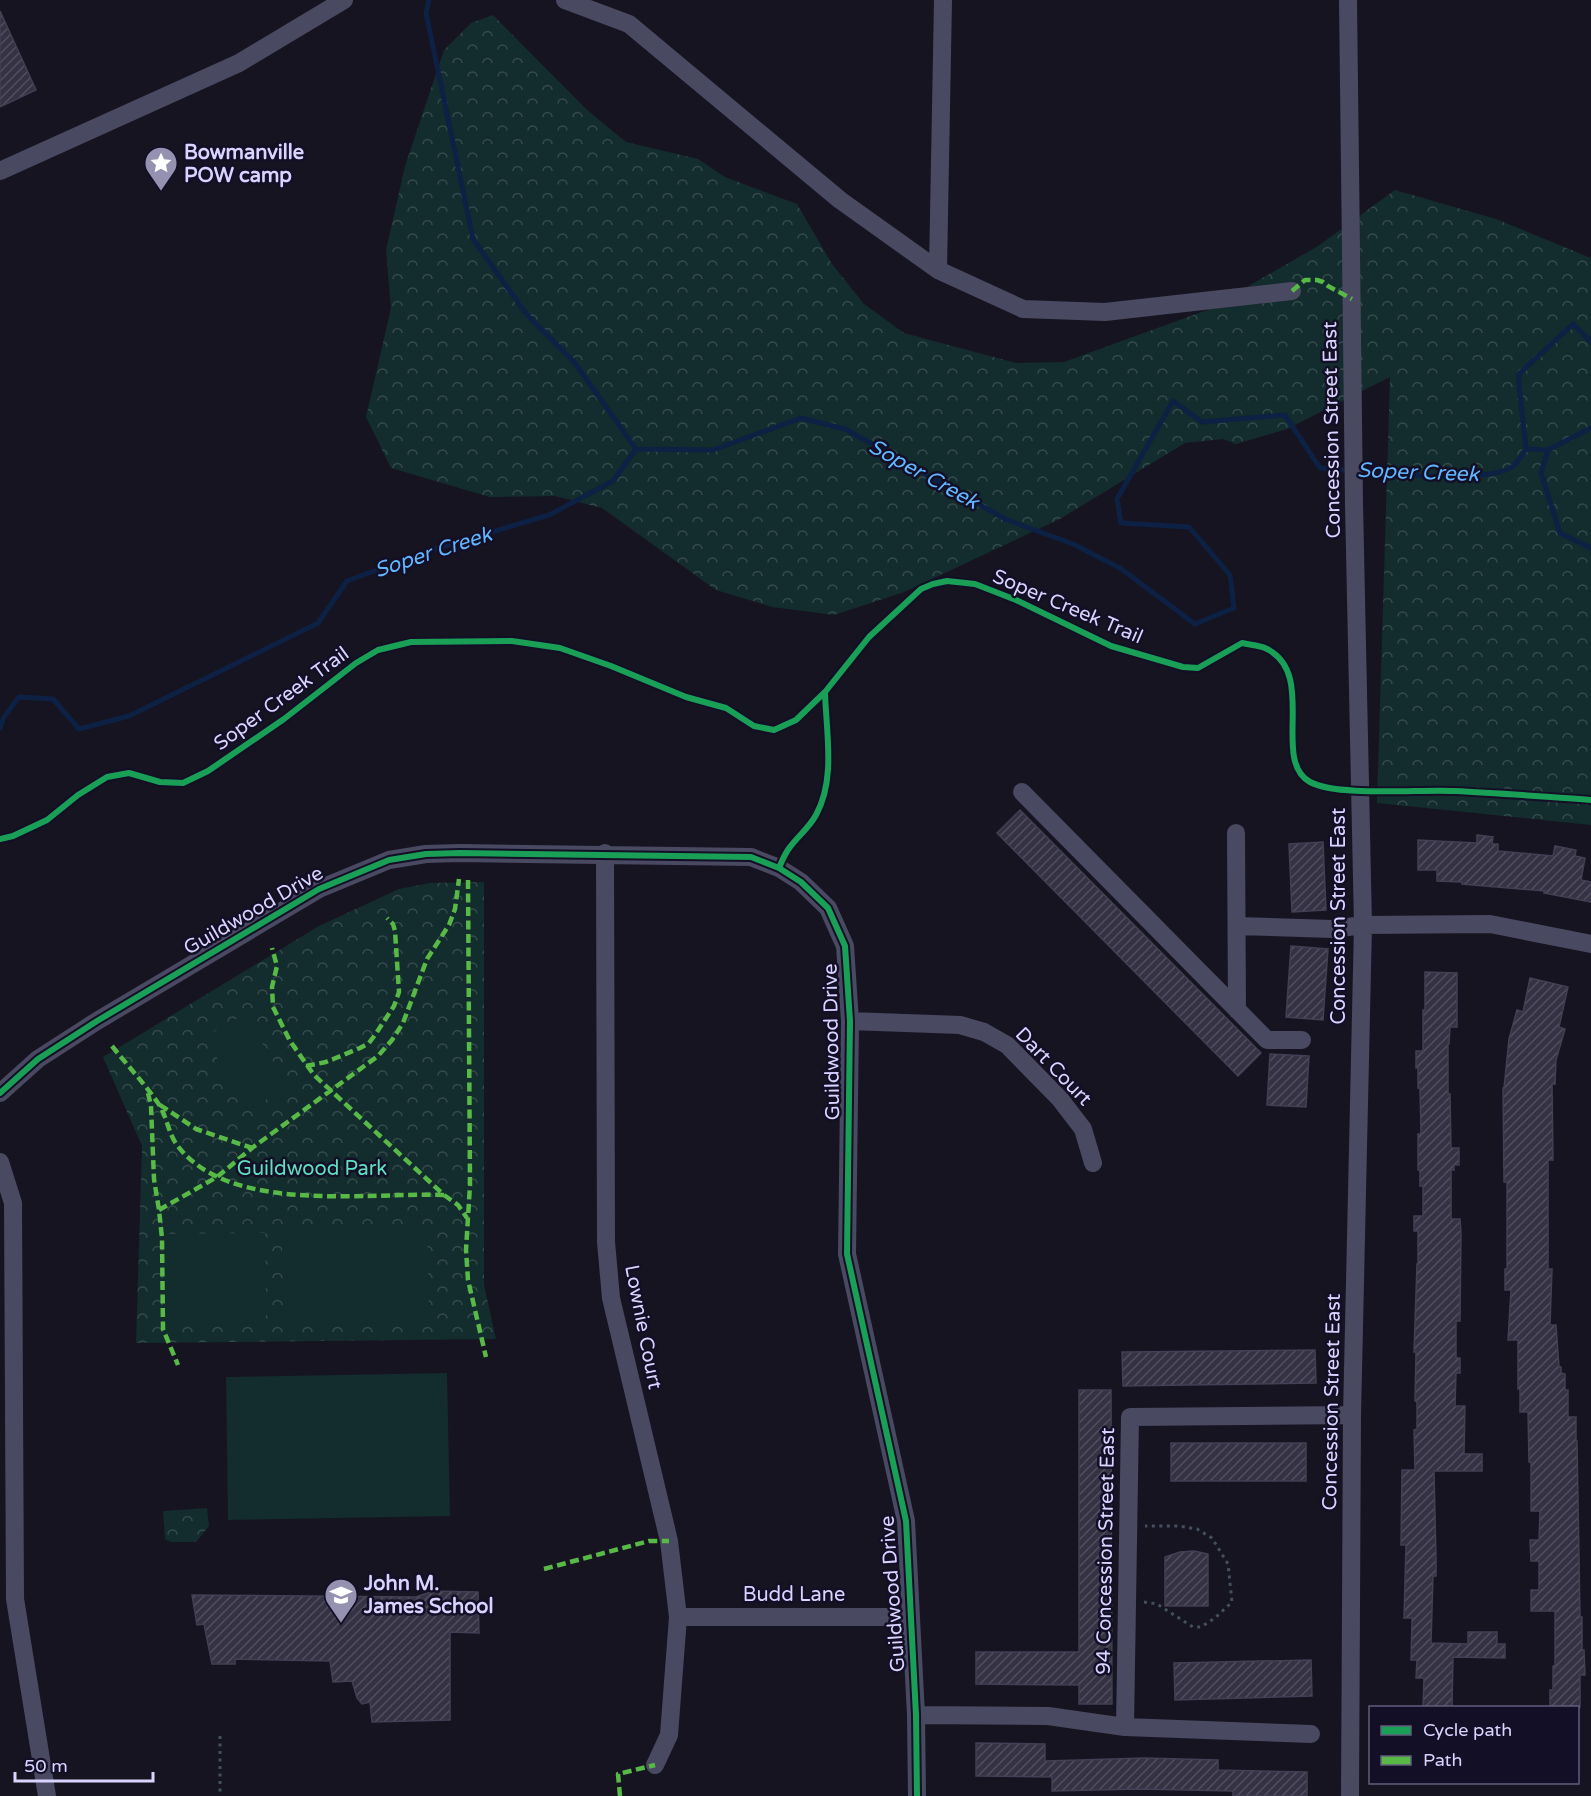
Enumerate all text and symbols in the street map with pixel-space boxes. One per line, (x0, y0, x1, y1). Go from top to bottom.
place label: Bowmanville POW camp (184, 141, 304, 188)
place icon: Bowmanville POW camp (143, 145, 179, 192)
street label: Concession Street East (1318, 321, 1346, 539)
water label: Soper Creek (864, 434, 984, 516)
water label: Soper Creek (1357, 458, 1481, 487)
water label: Soper Creek (371, 521, 496, 583)
street label: Soper Creek Trail (989, 564, 1146, 649)
street label: Soper Creek Trail (209, 642, 354, 756)
street label: Concession Street East (1327, 807, 1351, 1024)
street label: Guildwood Drive (180, 861, 327, 961)
street label: Guildwood Drive (819, 963, 845, 1121)
street label: Dart Court (1010, 1022, 1097, 1111)
park label: Guildwood Park (237, 1157, 387, 1181)
street label: Lownie Court (619, 1263, 667, 1392)
street label: Concession Street East (1318, 1293, 1346, 1511)
street label: 94 Concession Street East (1092, 1427, 1120, 1675)
street label: Guildwood Drive (876, 1515, 910, 1673)
place label: John M. James School (363, 1572, 494, 1619)
school or university icon: John M. James School (323, 1577, 359, 1624)
street label: Budd Lane (743, 1583, 845, 1607)
legend (1369, 1706, 1579, 1784)
text: Cycle path (1423, 1719, 1512, 1741)
scale bar (15, 1745, 153, 1783)
text: Path (1423, 1749, 1462, 1771)
text: 50 m (24, 1755, 68, 1777)

